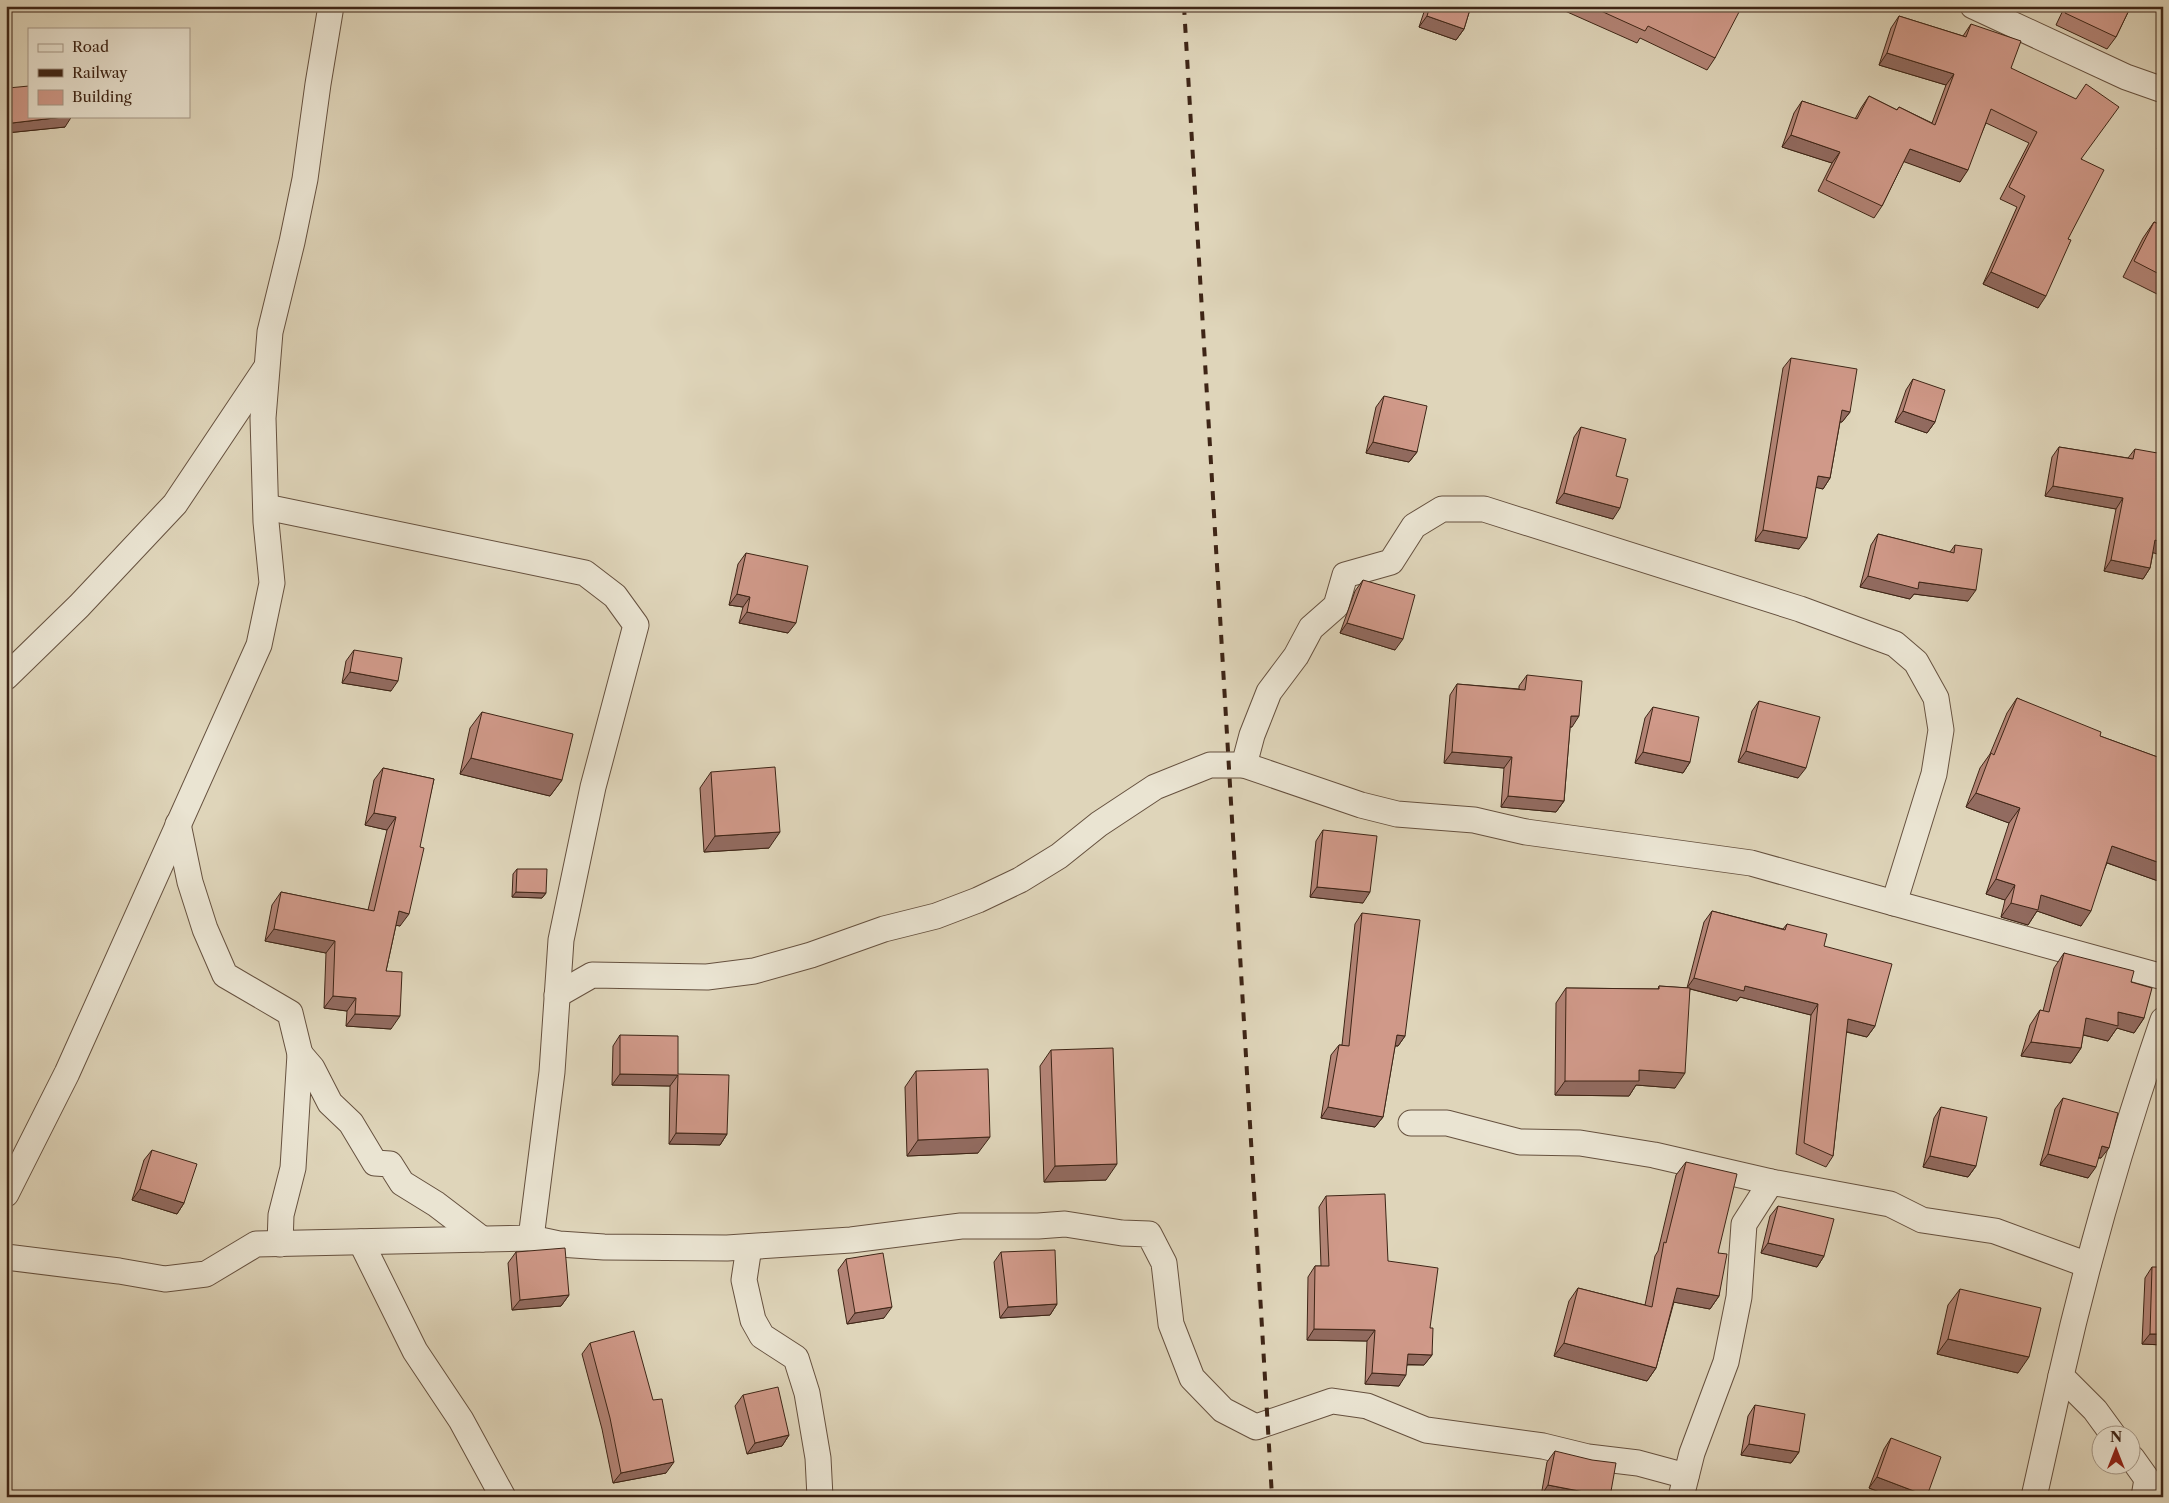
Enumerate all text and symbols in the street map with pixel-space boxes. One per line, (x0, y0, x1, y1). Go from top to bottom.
legend (28, 28, 190, 118)
text: Road (72, 37, 109, 56)
text: Railway (72, 63, 128, 82)
text: Building (72, 87, 132, 106)
north arrow (2092, 1426, 2142, 1476)
text: N (2110, 1428, 2122, 1446)

